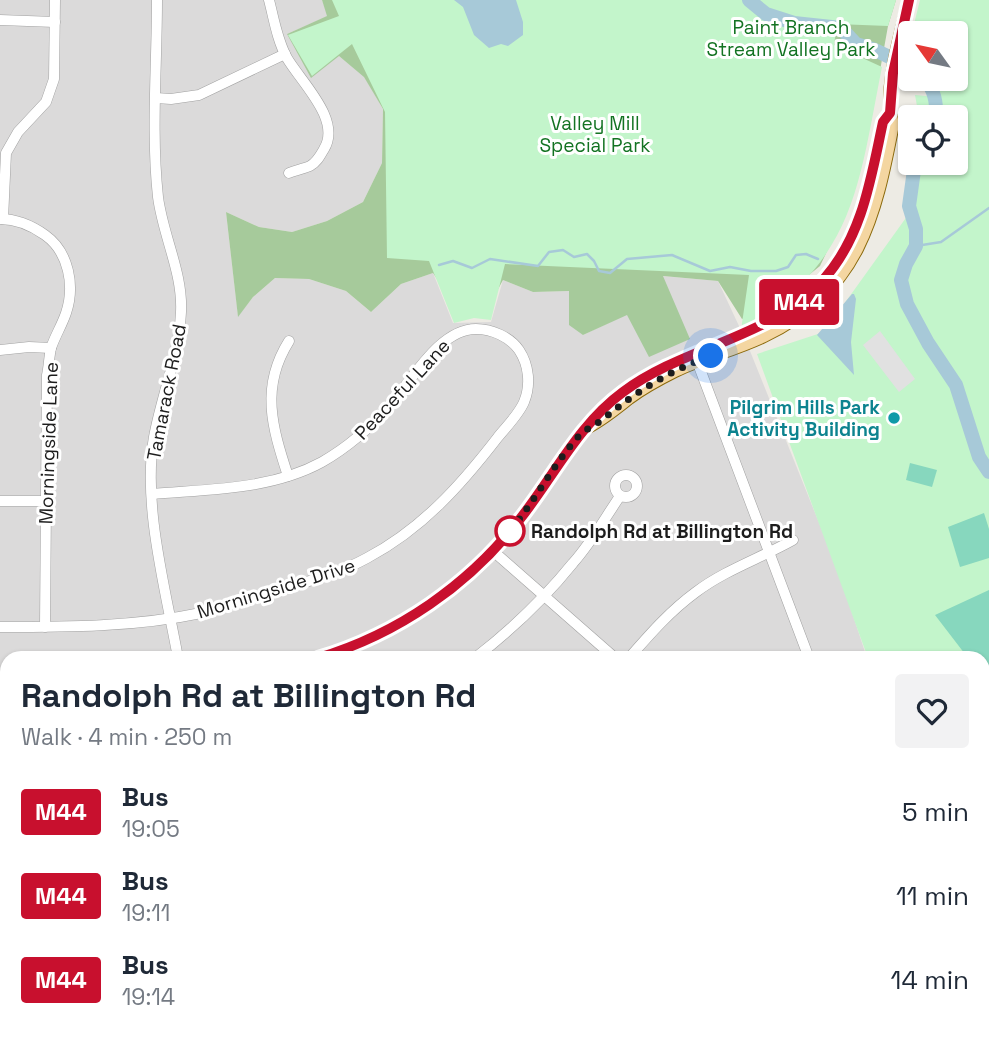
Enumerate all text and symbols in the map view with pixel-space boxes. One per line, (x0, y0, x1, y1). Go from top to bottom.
park label: Paint Branch Stream Valley Park (707, 15, 875, 62)
north arrow (898, 21, 968, 91)
map controls (898, 21, 968, 175)
button: locate (898, 105, 968, 175)
park label: Valley Mill Special Park (539, 111, 651, 158)
line badge: M44 (759, 279, 839, 325)
text: M44 (773, 286, 825, 317)
street label: Tamarack Road (141, 322, 192, 462)
street label: Peaceful Lane (349, 334, 456, 445)
your location (693, 338, 728, 373)
street label: Morningside Lane (33, 361, 64, 525)
place label: Pilgrim Hills Park Activity Building (727, 395, 880, 442)
marker: Pilgrim Hills Park Activity Building (886, 410, 902, 426)
marker: Randolph Rd at Billington Rd (495, 516, 525, 546)
place label: Randolph Rd at Billington Rd (531, 519, 793, 544)
street label: Morningside Drive (194, 553, 358, 624)
button: heart (895, 674, 969, 748)
text: Randolph Rd at Billington Rd (21, 675, 476, 717)
text: Walk · 4 min · 250 m (21, 722, 232, 752)
text: Bus (122, 780, 169, 814)
text: 5 min (902, 795, 969, 829)
text: M44 (35, 796, 87, 827)
text: 19:05 (122, 814, 180, 844)
text: Bus (122, 864, 169, 898)
text: 11 min (896, 879, 969, 913)
text: M44 (35, 880, 87, 911)
text: 19:11 (122, 898, 170, 928)
text: Bus (122, 948, 169, 982)
text: 14 min (891, 963, 969, 997)
text: M44 (35, 964, 87, 995)
text: 19:14 (122, 982, 175, 1012)

